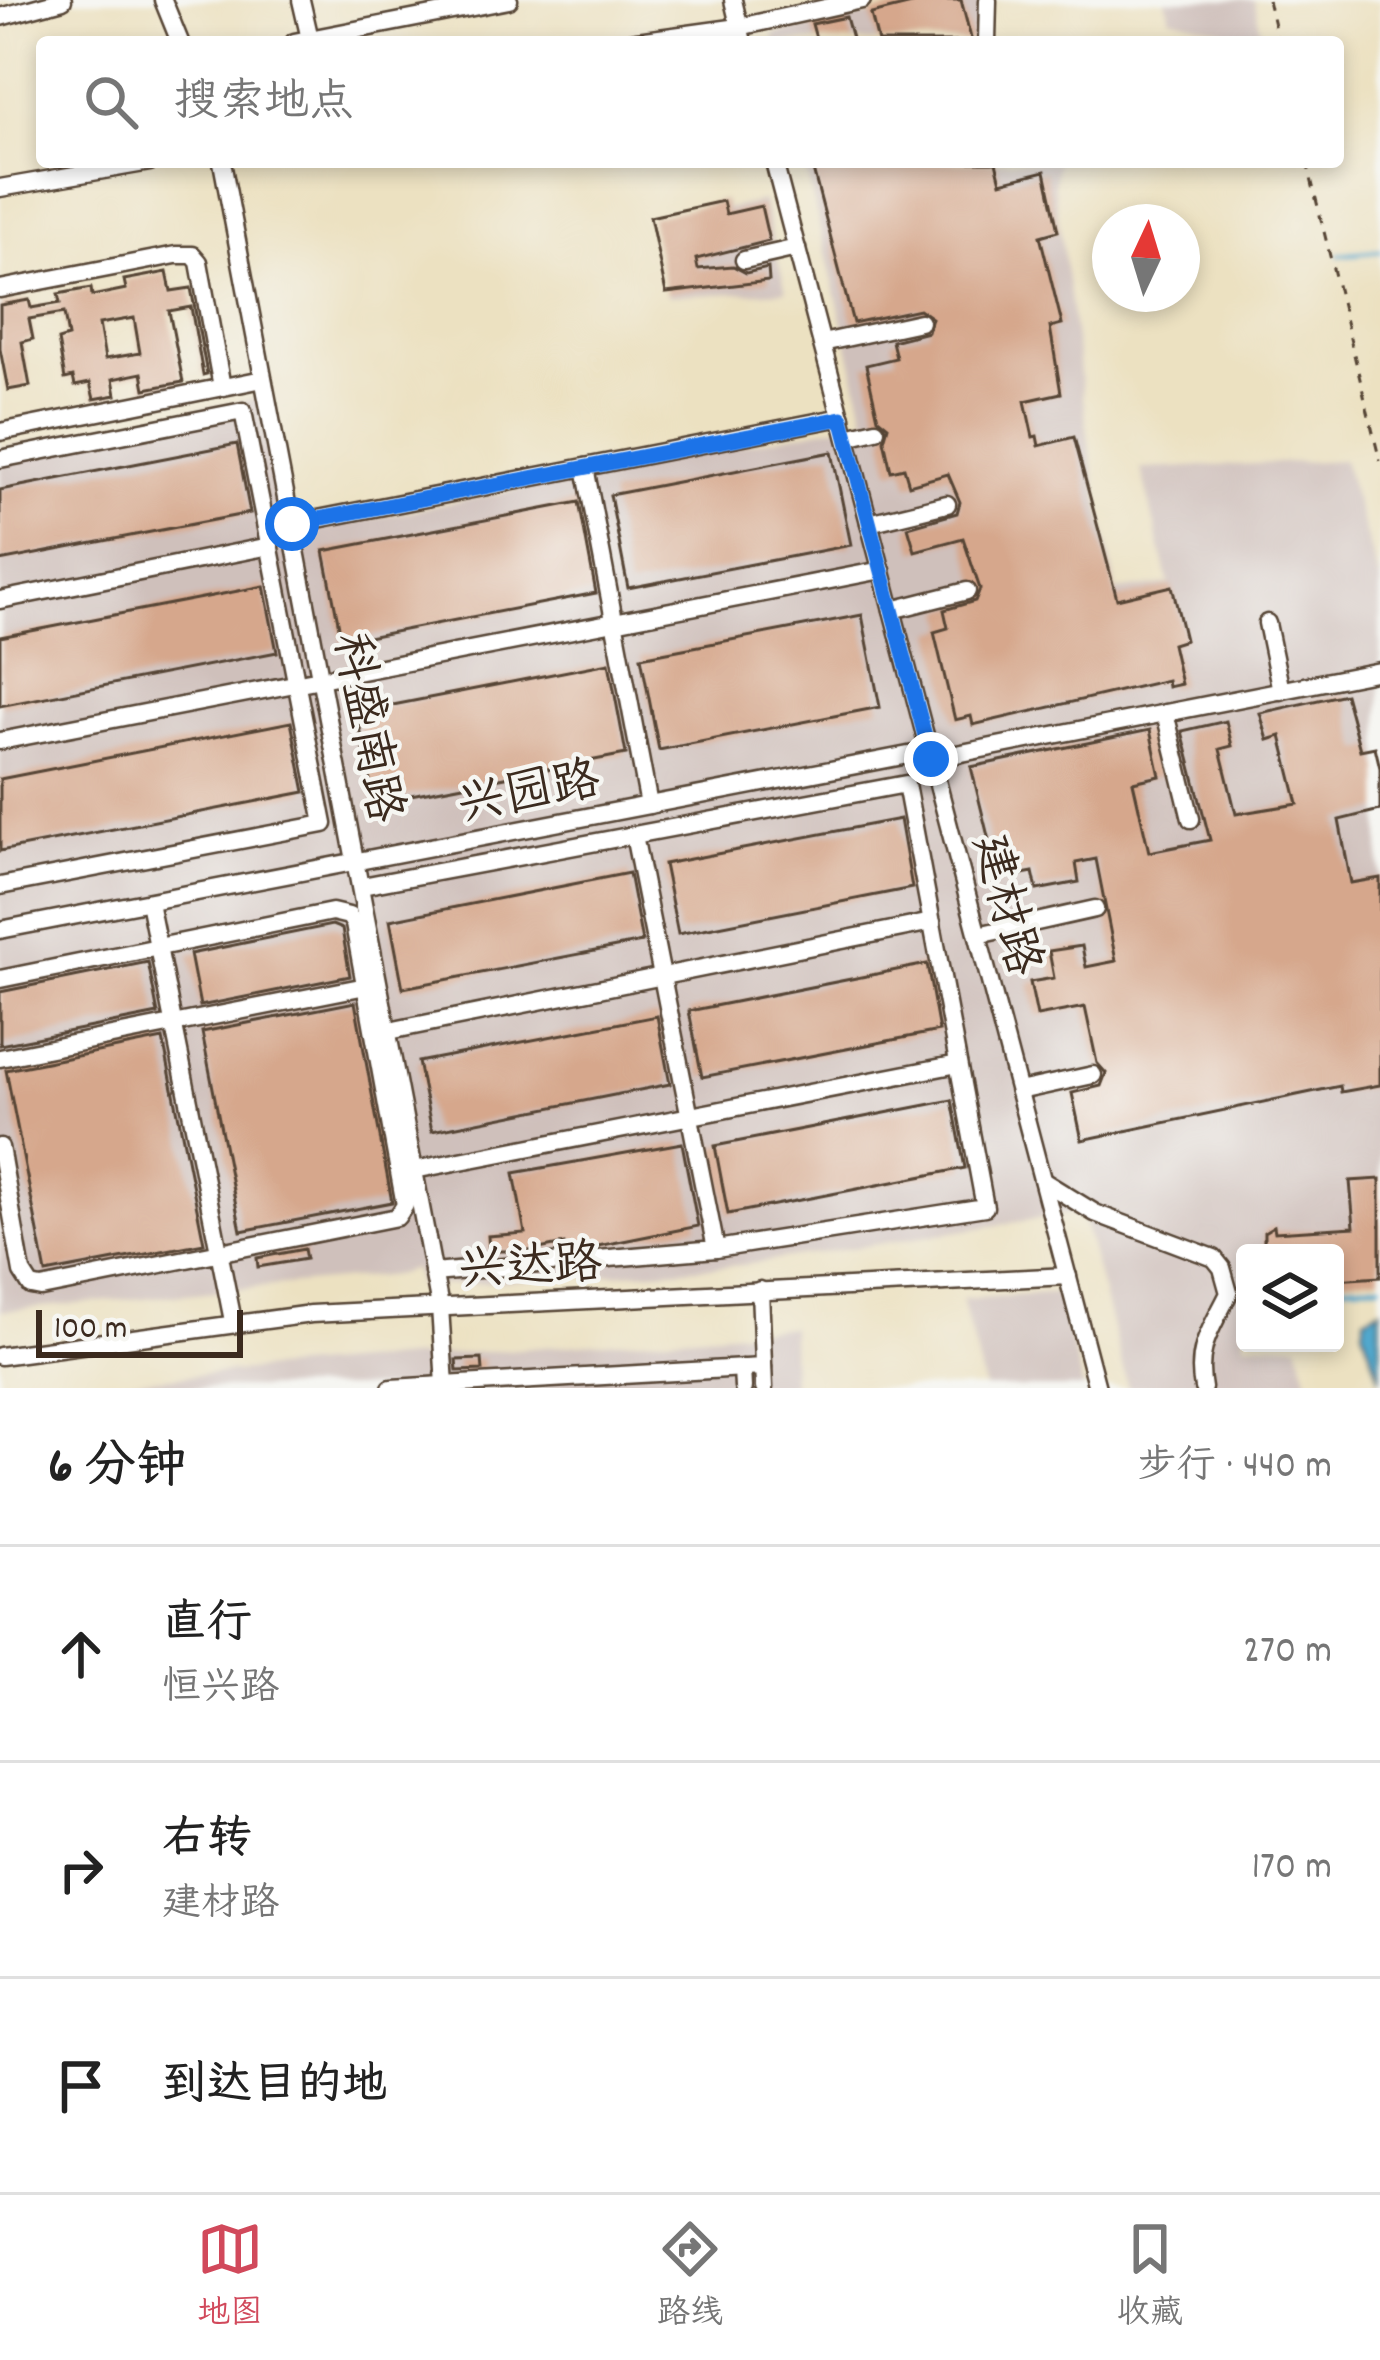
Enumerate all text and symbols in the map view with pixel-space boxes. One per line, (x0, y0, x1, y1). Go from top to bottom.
search box (36, 36, 1344, 168)
icon: search (78, 69, 144, 135)
text: 搜索地点 (174, 73, 354, 137)
north arrow (1092, 204, 1200, 312)
route start (265, 497, 319, 551)
street label: 科盛南路 (311, 628, 416, 829)
route end (904, 732, 958, 786)
street label: 兴园路 (452, 749, 607, 844)
street label: 建材路 (951, 827, 1055, 984)
street label: 兴达路 (457, 1232, 604, 1309)
map controls (1236, 1244, 1344, 1352)
button: layers (1236, 1244, 1344, 1352)
scale bar (36, 1304, 243, 1357)
text: 100 m (54, 1307, 127, 1354)
text: 6 分钟 (48, 1434, 187, 1506)
text: 步行 · 440 m (1138, 1441, 1332, 1496)
text: 直行 (162, 1594, 252, 1658)
icon: ahead (48, 1621, 114, 1687)
text: 270 m (1243, 1626, 1332, 1681)
text: 恒兴路 (162, 1663, 279, 1718)
text: 右转 (162, 1810, 252, 1874)
icon: right (48, 1837, 114, 1903)
text: 170 m (1252, 1842, 1332, 1897)
text: 建材路 (162, 1879, 279, 1934)
icon: arrive (48, 2053, 114, 2119)
text: 到达目的地 (162, 2056, 387, 2120)
tab: 地图 (197, 2216, 263, 2339)
tab: 路线 (657, 2216, 723, 2339)
tab: 收藏 (1117, 2216, 1183, 2339)

